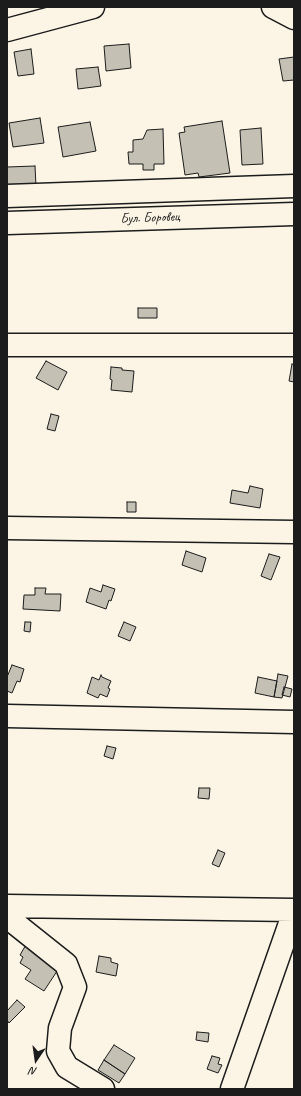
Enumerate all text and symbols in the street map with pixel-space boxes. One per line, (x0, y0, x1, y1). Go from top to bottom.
street label: Бул. Боровец (120, 209, 180, 227)
north arrow (16, 1040, 56, 1080)
text: N (28, 1064, 38, 1079)

